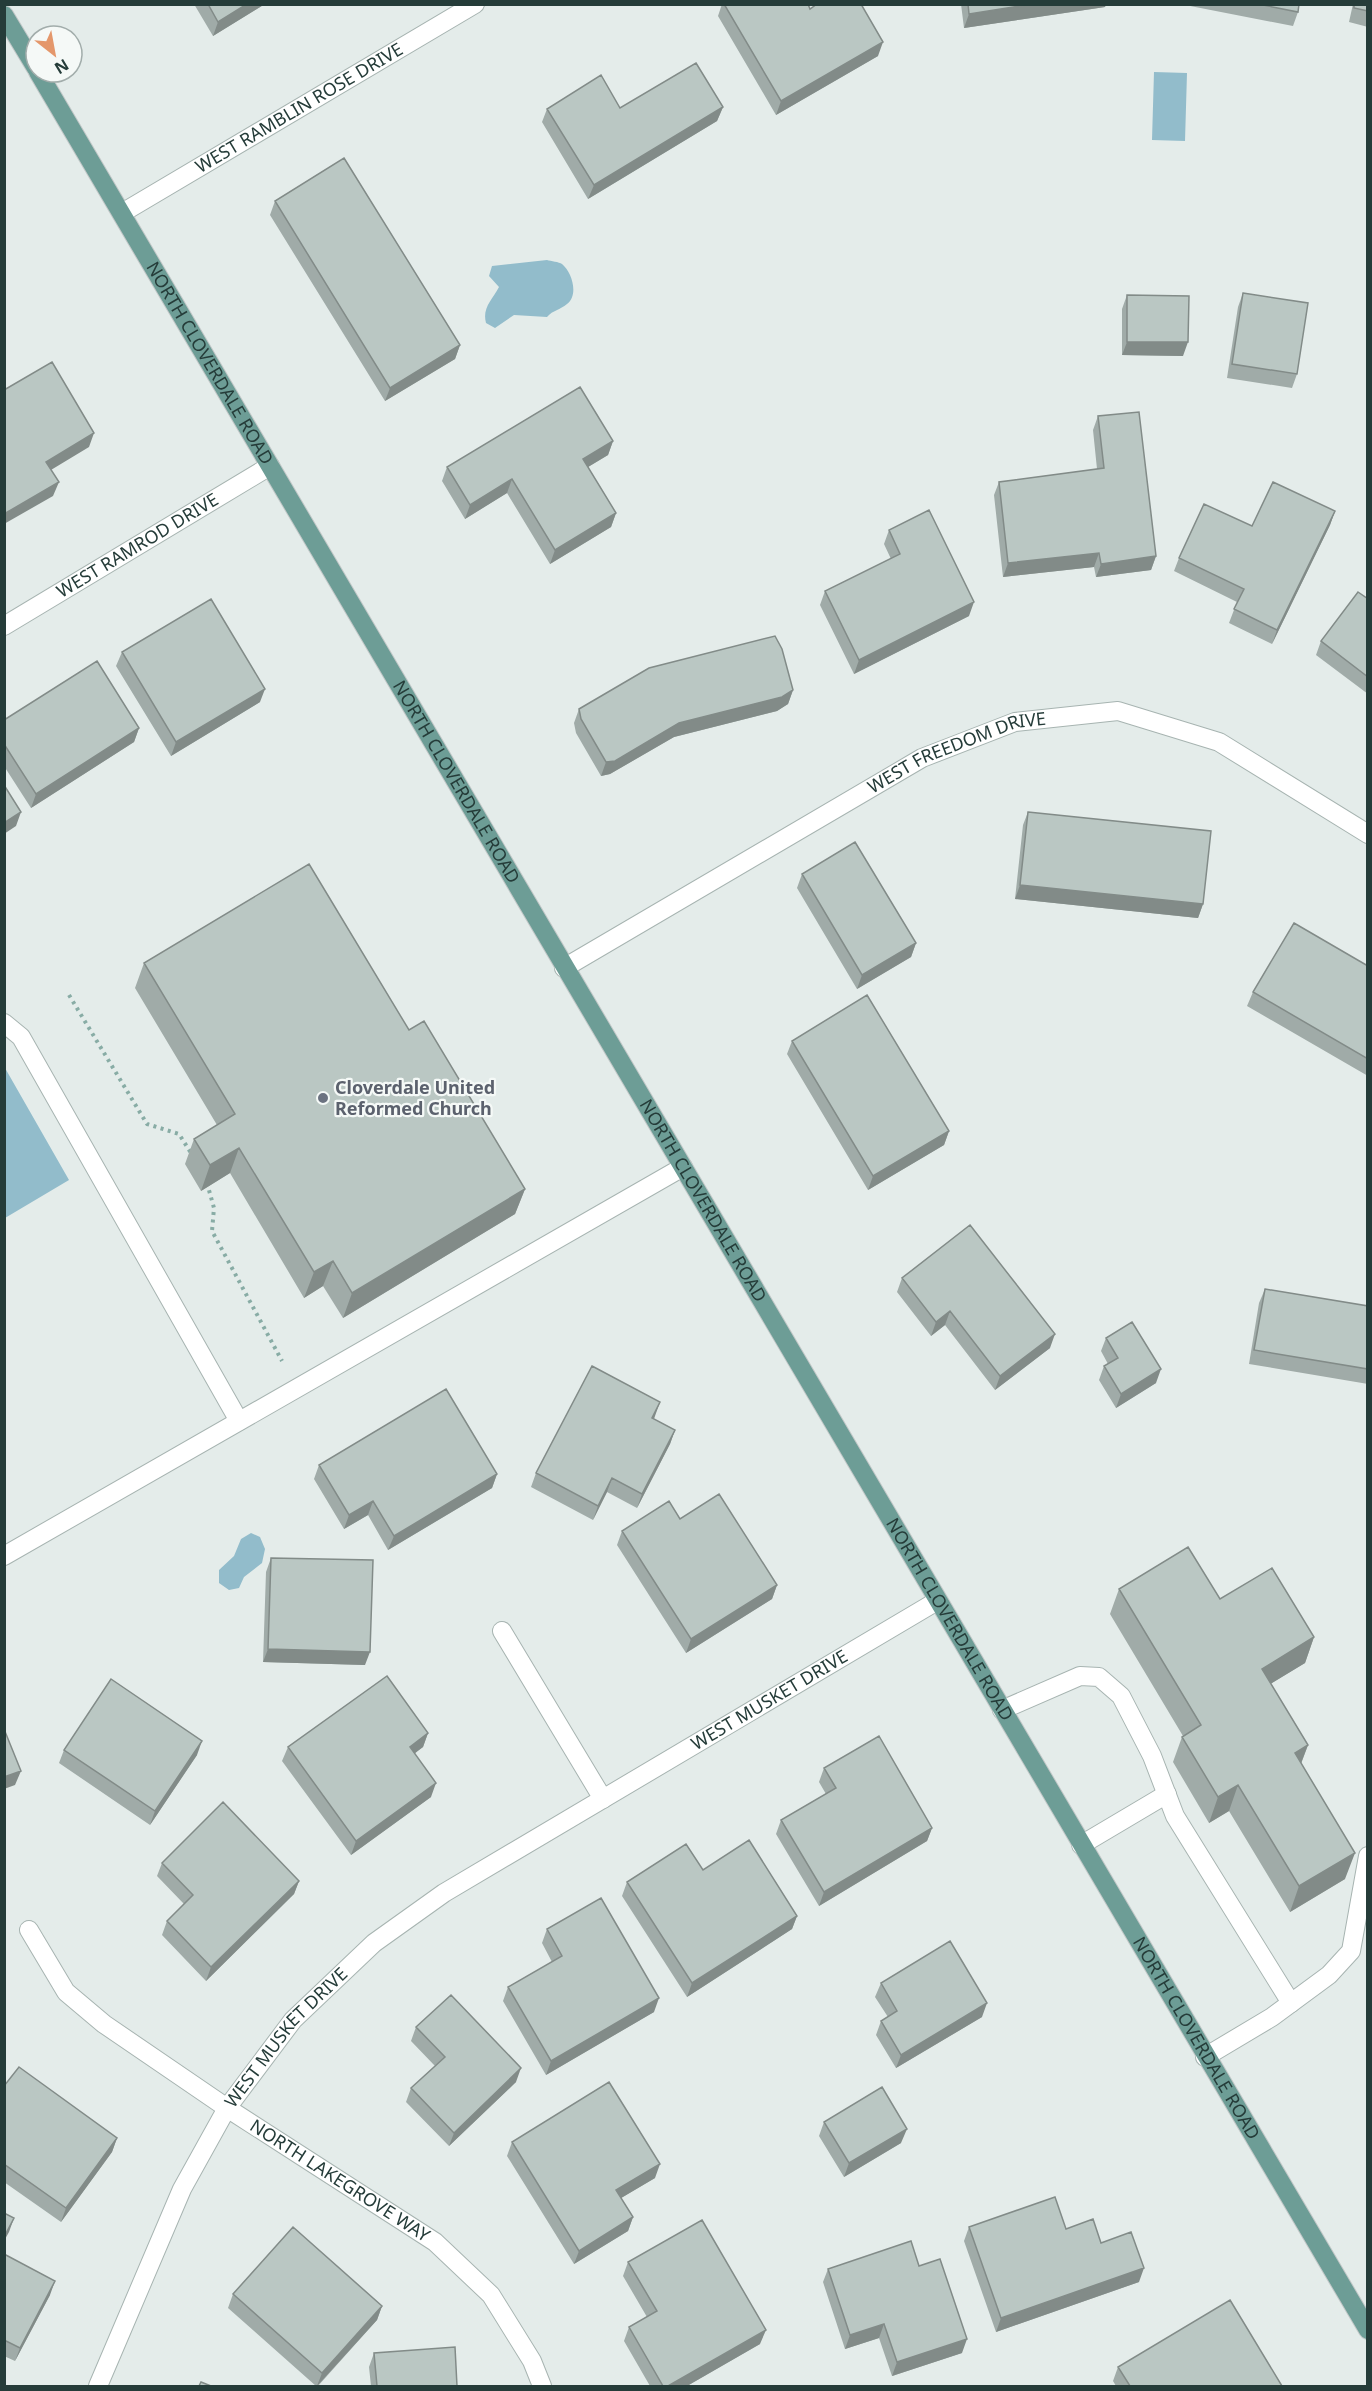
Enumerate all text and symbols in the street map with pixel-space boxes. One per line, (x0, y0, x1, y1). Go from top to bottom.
north arrow (24, 24, 84, 84)
street label: WEST RAMBLIN ROSE DRIVE (191, 36, 407, 178)
text: N (50, 54, 73, 80)
street label: NORTH CLOVERDALE ROAD (141, 257, 279, 469)
street label: WEST RAMROD DRIVE (52, 487, 223, 603)
street label: NORTH CLOVERDALE ROAD (388, 676, 526, 887)
street label: WEST FREEDOM DRIVE (863, 706, 1047, 798)
place label: Cloverdale United Reformed Church (335, 1075, 495, 1120)
marker: Cloverdale United Reformed Church (316, 1091, 330, 1105)
street label: NORTH CLOVERDALE ROAD (635, 1094, 773, 1306)
street label: NORTH CLOVERDALE ROAD (881, 1513, 1019, 1725)
street label: WEST MUSKET DRIVE (686, 1644, 852, 1755)
street label: NORTH CLOVERDALE ROAD (1128, 1932, 1266, 2144)
street label: WEST MUSKET DRIVE (219, 1962, 352, 2112)
street label: NORTH LAKEGROVE WAY (246, 2113, 436, 2247)

